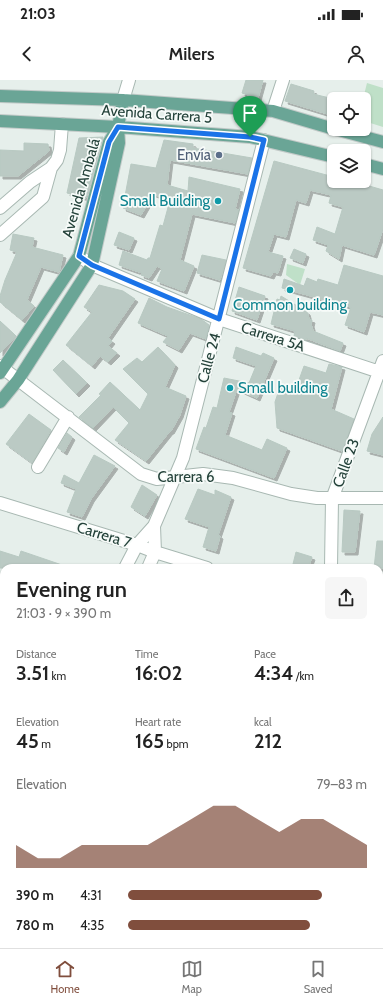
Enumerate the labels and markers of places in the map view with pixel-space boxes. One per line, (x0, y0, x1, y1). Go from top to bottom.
pin (233, 96, 267, 137)
place label: Envía (177, 146, 212, 164)
marker: Envía (214, 150, 224, 160)
place label: Small Building (120, 192, 211, 210)
marker: Small Building (213, 196, 223, 206)
marker: Common building (285, 285, 295, 295)
place label: Common building (233, 296, 347, 314)
place label: Small building (238, 379, 328, 397)
marker: Small building (225, 383, 235, 393)

